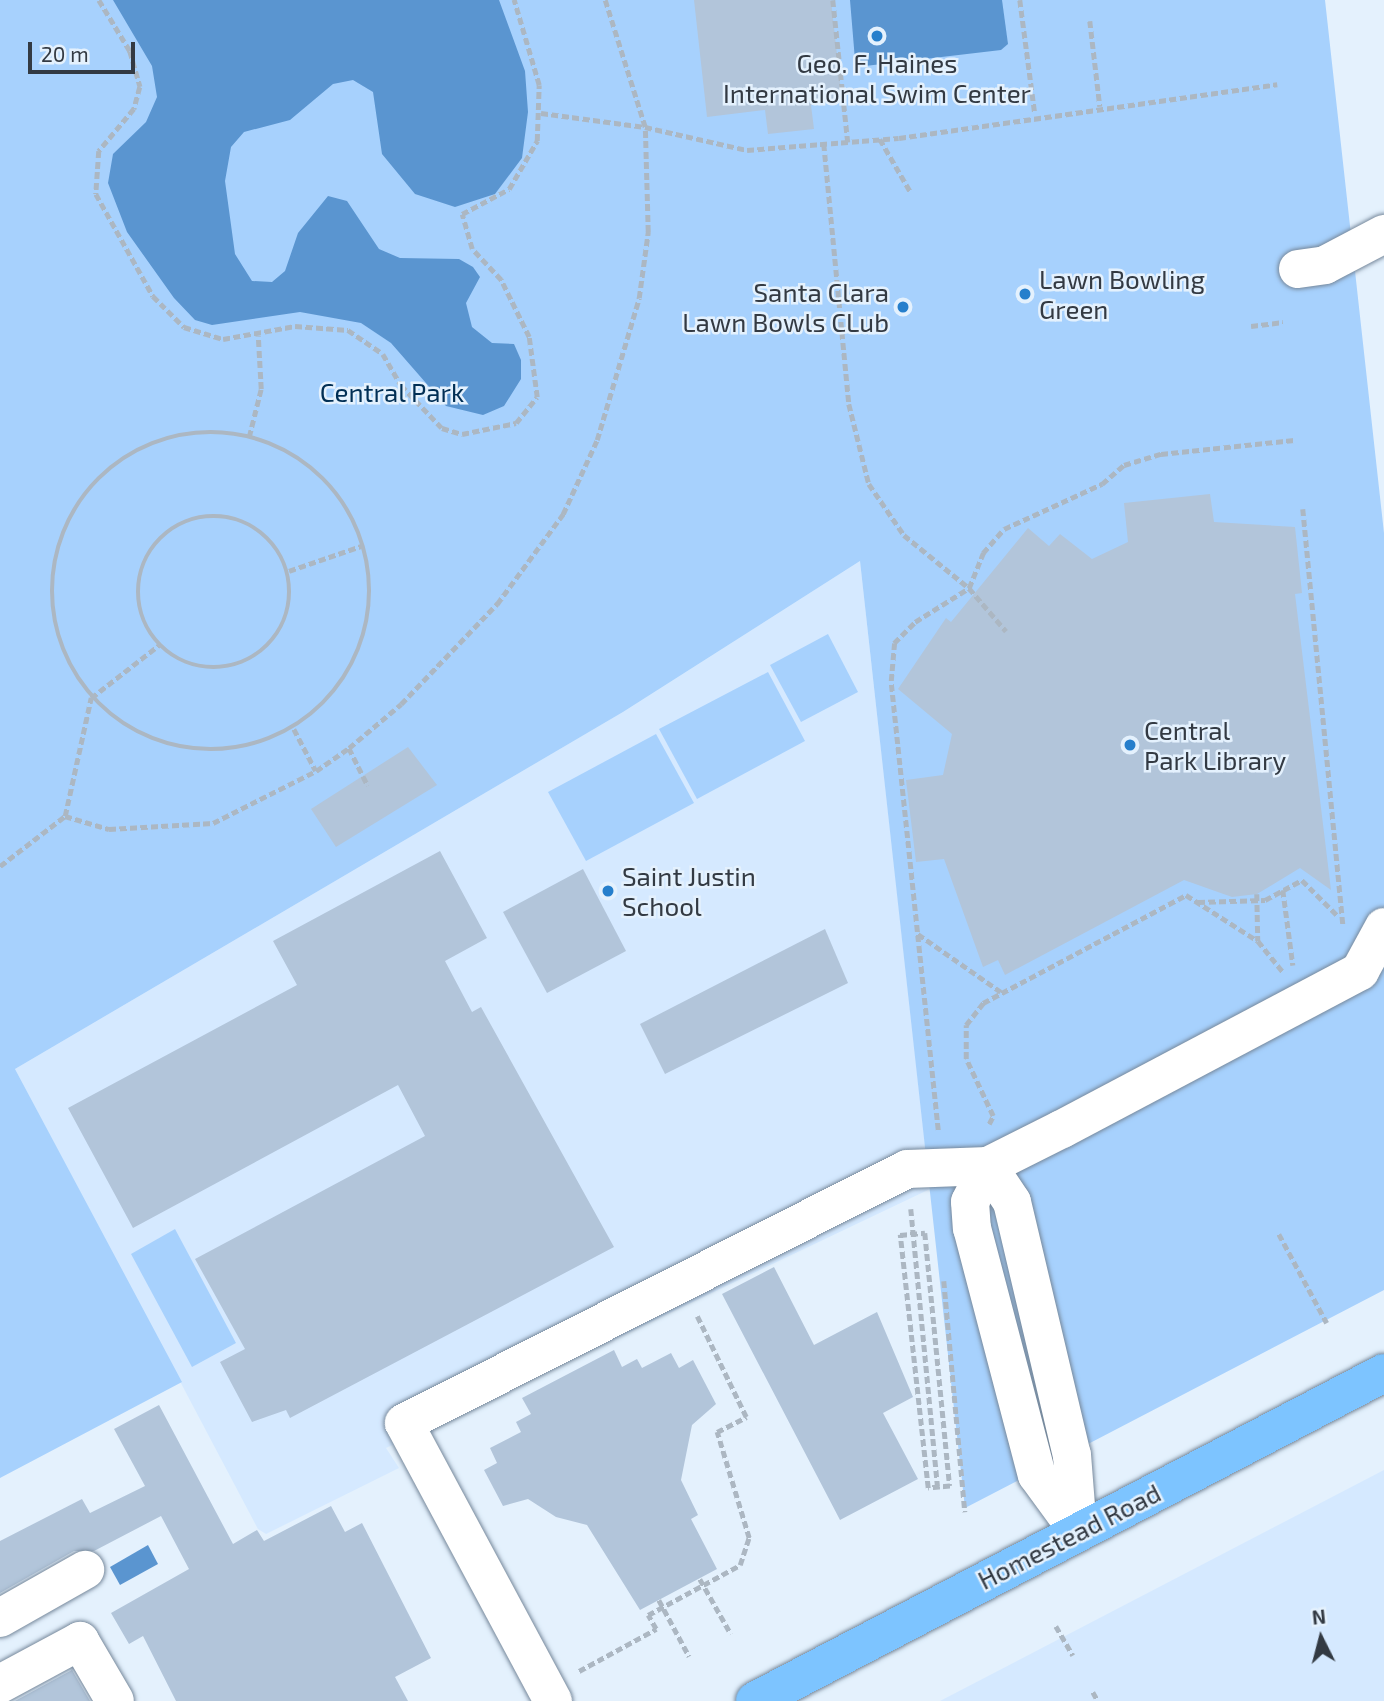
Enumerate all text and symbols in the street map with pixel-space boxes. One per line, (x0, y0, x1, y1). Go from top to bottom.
scale bar (32, 28, 138, 72)
marker: Geo. F. Haines International Swim Center (869, 28, 885, 44)
text: 20 m (41, 41, 89, 66)
place label: Geo. F. Haines International Swim Center (723, 47, 1031, 108)
place label: Lawn Bowling Green (1039, 263, 1205, 324)
place label: Santa Clara Lawn Bowls CLub (682, 276, 889, 338)
marker: Lawn Bowling Green (1017, 286, 1033, 302)
marker: Santa Clara Lawn Bowls CLub (895, 299, 911, 315)
park label: Central Park (319, 376, 465, 408)
place label: Central Park Library (1144, 714, 1286, 776)
marker: Central Park Library (1122, 737, 1138, 753)
place label: Saint Justin School (622, 860, 756, 922)
marker: Saint Justin School (600, 883, 616, 899)
street label: Homestead Road (972, 1477, 1166, 1595)
north arrow (1286, 1603, 1356, 1673)
text: N (1311, 1604, 1327, 1629)

